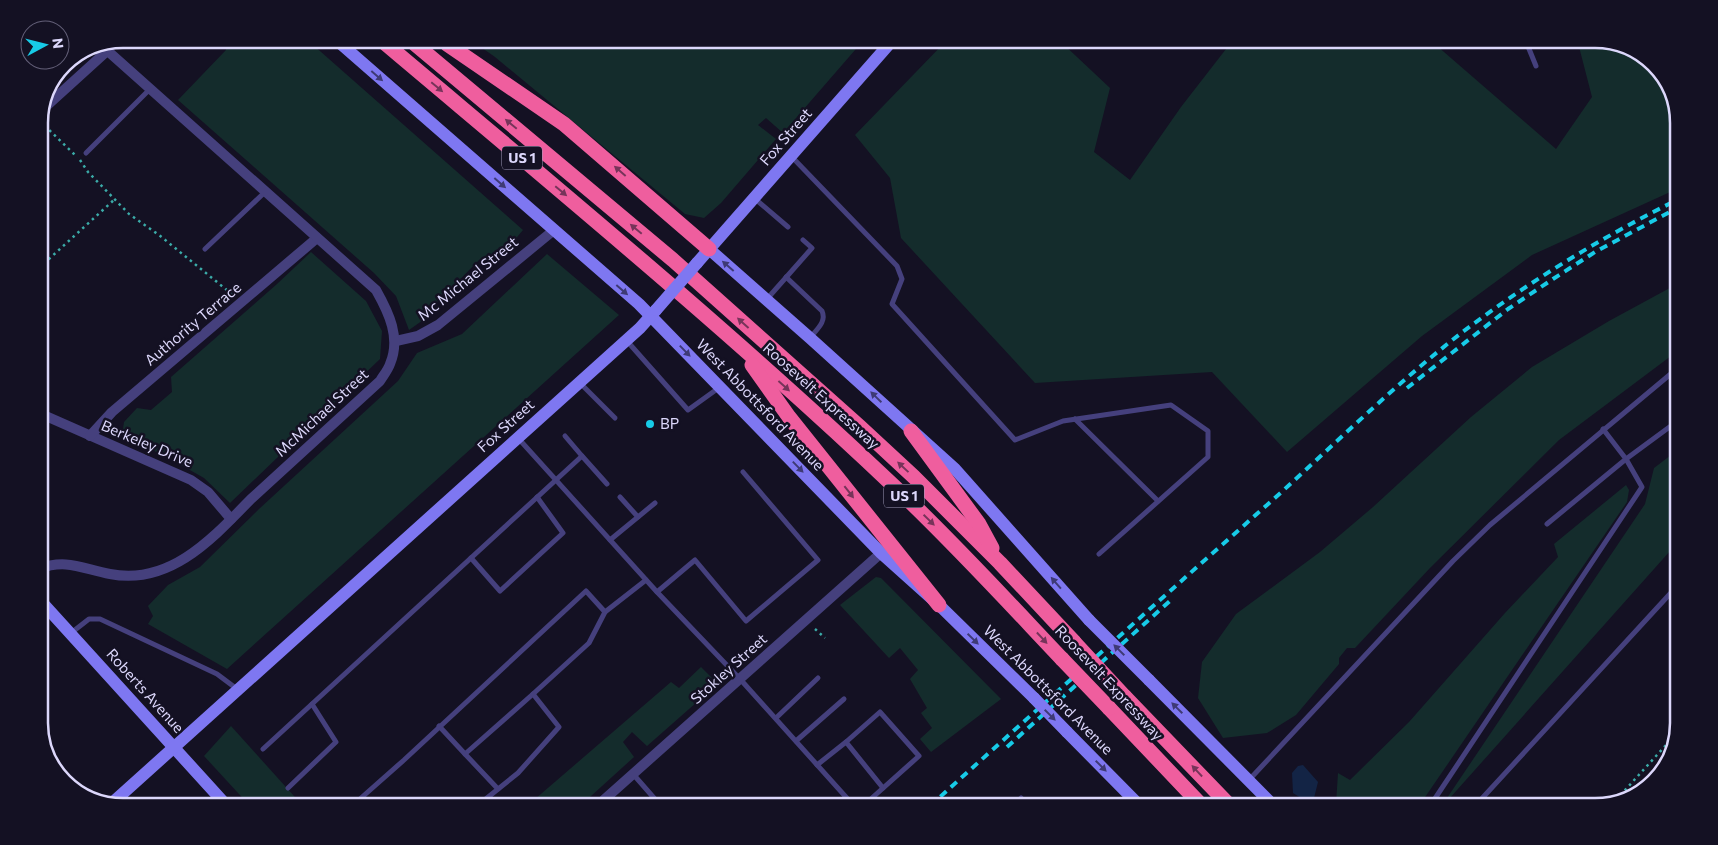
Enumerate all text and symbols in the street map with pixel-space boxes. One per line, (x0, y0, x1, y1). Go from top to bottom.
north arrow (20, 20, 70, 70)
text: N (49, 37, 67, 50)
one-way arrow (371, 70, 383, 82)
one-way arrow (430, 81, 443, 92)
street label: Fox Street (755, 104, 815, 169)
one-way arrow (505, 119, 518, 130)
road number: US 1 (502, 146, 542, 170)
one-way arrow (614, 165, 626, 177)
one-way arrow (493, 177, 505, 189)
one-way arrow (554, 186, 567, 197)
one-way arrow (629, 223, 642, 234)
street label: Mc Michael Street (414, 232, 521, 324)
one-way arrow (723, 260, 735, 272)
street label: Authority Terrace (140, 278, 244, 369)
one-way arrow (616, 284, 629, 295)
one-way arrow (738, 317, 750, 329)
street label: West Abbottsford Avenue (693, 335, 828, 474)
street label: Roosevelt Expressway (760, 338, 884, 452)
one-way arrow (678, 344, 690, 356)
street label: McMichael Street (271, 364, 372, 460)
one-way arrow (778, 380, 790, 392)
one-way arrow (870, 391, 882, 403)
street label: Fox Street (473, 395, 537, 455)
place label: BP (660, 414, 679, 432)
street label: Berkeley Drive (99, 416, 196, 470)
marker: BP (644, 418, 656, 430)
one-way arrow (792, 461, 804, 473)
one-way arrow (897, 461, 909, 473)
road number: US 1 (884, 484, 924, 508)
one-way arrow (844, 485, 855, 498)
one-way arrow (923, 514, 935, 526)
one-way arrow (1051, 577, 1062, 590)
street label: West Abbottsford Avenue (980, 621, 1117, 758)
street label: Roosevelt Expressway (1052, 621, 1168, 744)
street label: Stokley Street (687, 629, 770, 707)
one-way arrow (1036, 631, 1048, 643)
one-way arrow (967, 633, 979, 645)
street label: Roberts Avenue (103, 644, 188, 736)
one-way arrow (1113, 644, 1125, 656)
one-way arrow (1171, 703, 1183, 715)
one-way arrow (1044, 709, 1056, 721)
one-way arrow (1095, 760, 1107, 772)
one-way arrow (1191, 765, 1203, 777)

